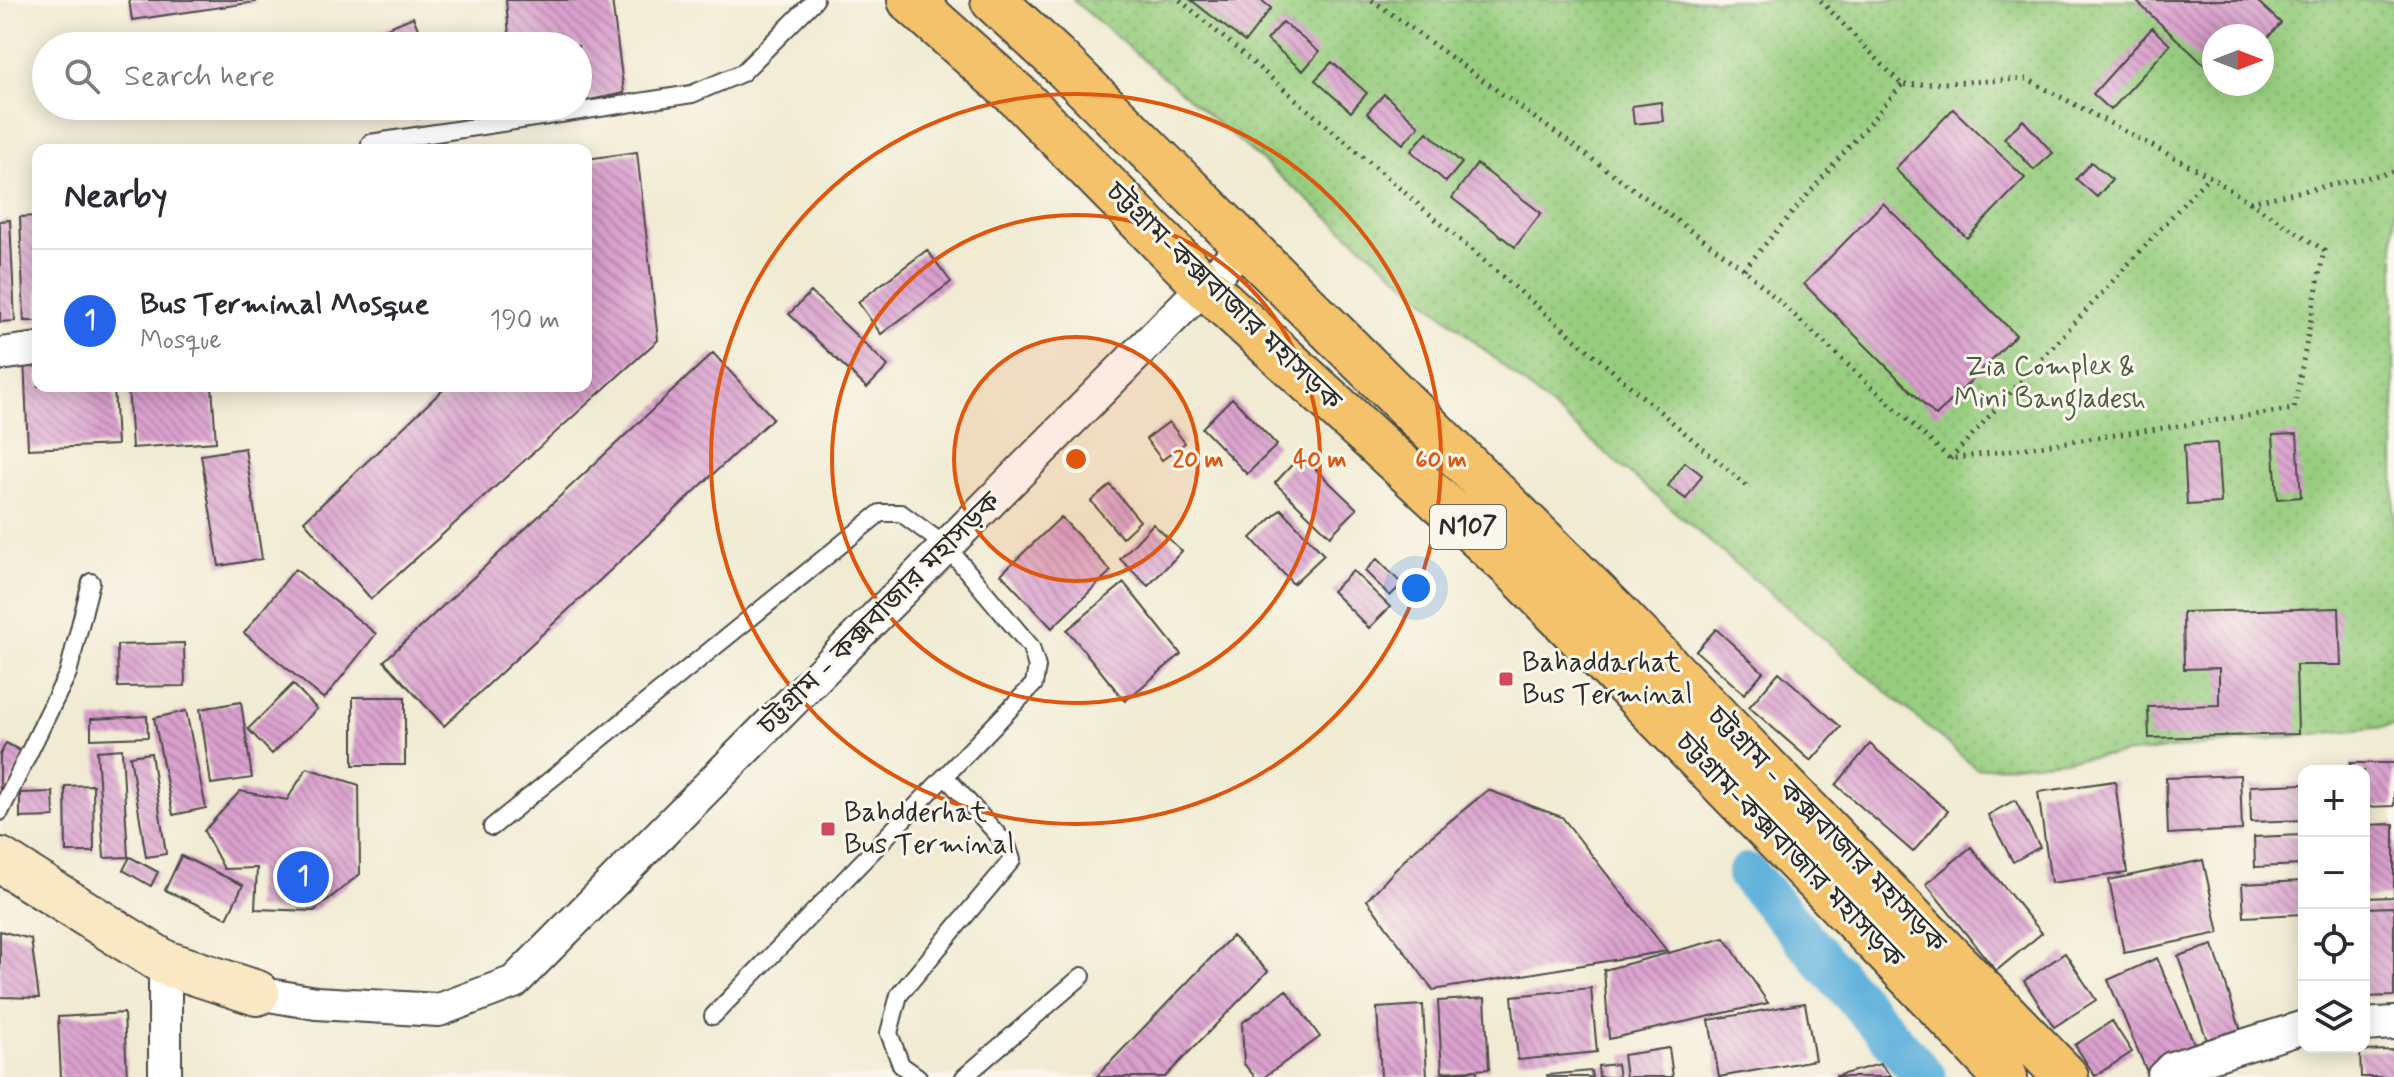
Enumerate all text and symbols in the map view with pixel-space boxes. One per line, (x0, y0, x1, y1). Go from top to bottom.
north arrow (2202, 24, 2274, 96)
search box (32, 32, 592, 120)
icon: search (60, 54, 104, 98)
text: Search here (124, 57, 275, 96)
text: Nearby (64, 174, 168, 219)
street label: চট্টগ্রাম-কক্সবাজার মহাসড়ক (1096, 174, 1349, 420)
text: Bus Terminal Mosque (140, 285, 429, 324)
text: 1 (84, 304, 96, 338)
text: 190 m (490, 304, 560, 338)
text: Mosque (140, 324, 222, 358)
park label: Zia Complex & Mini Bangladesh (1954, 349, 2146, 421)
centre of rings (1062, 445, 1090, 473)
text: 20 m (1172, 445, 1224, 476)
text: 40 m (1293, 445, 1347, 476)
text: 60 m (1415, 445, 1467, 476)
street label: চট্টগ্রাম - কক্সবাজার মহাসড়ক (750, 484, 1010, 744)
road number: N107 (1430, 505, 1506, 549)
your location (1396, 568, 1436, 608)
place label: Bahaddarhat Bus Terminal (1522, 645, 1692, 714)
marker: Bahaddarhat Bus Terminal (1497, 670, 1515, 688)
street label: চট্টগ্রাম - কক্সবাজার মহাসড়ক (1698, 698, 1954, 962)
street label: চট্টগ্রাম-কক্সবাজার মহাসড়ক (1666, 724, 1912, 977)
map controls (2298, 765, 2370, 1053)
button: + (2298, 765, 2370, 837)
place label: Bahdderhat Bus Terminal (844, 795, 1014, 864)
marker: Bahdderhat Bus Terminal (819, 820, 837, 838)
button: − (2298, 837, 2370, 909)
pin: 1 (277, 847, 329, 907)
button: locate (2298, 909, 2370, 981)
button: layers (2298, 981, 2370, 1053)

